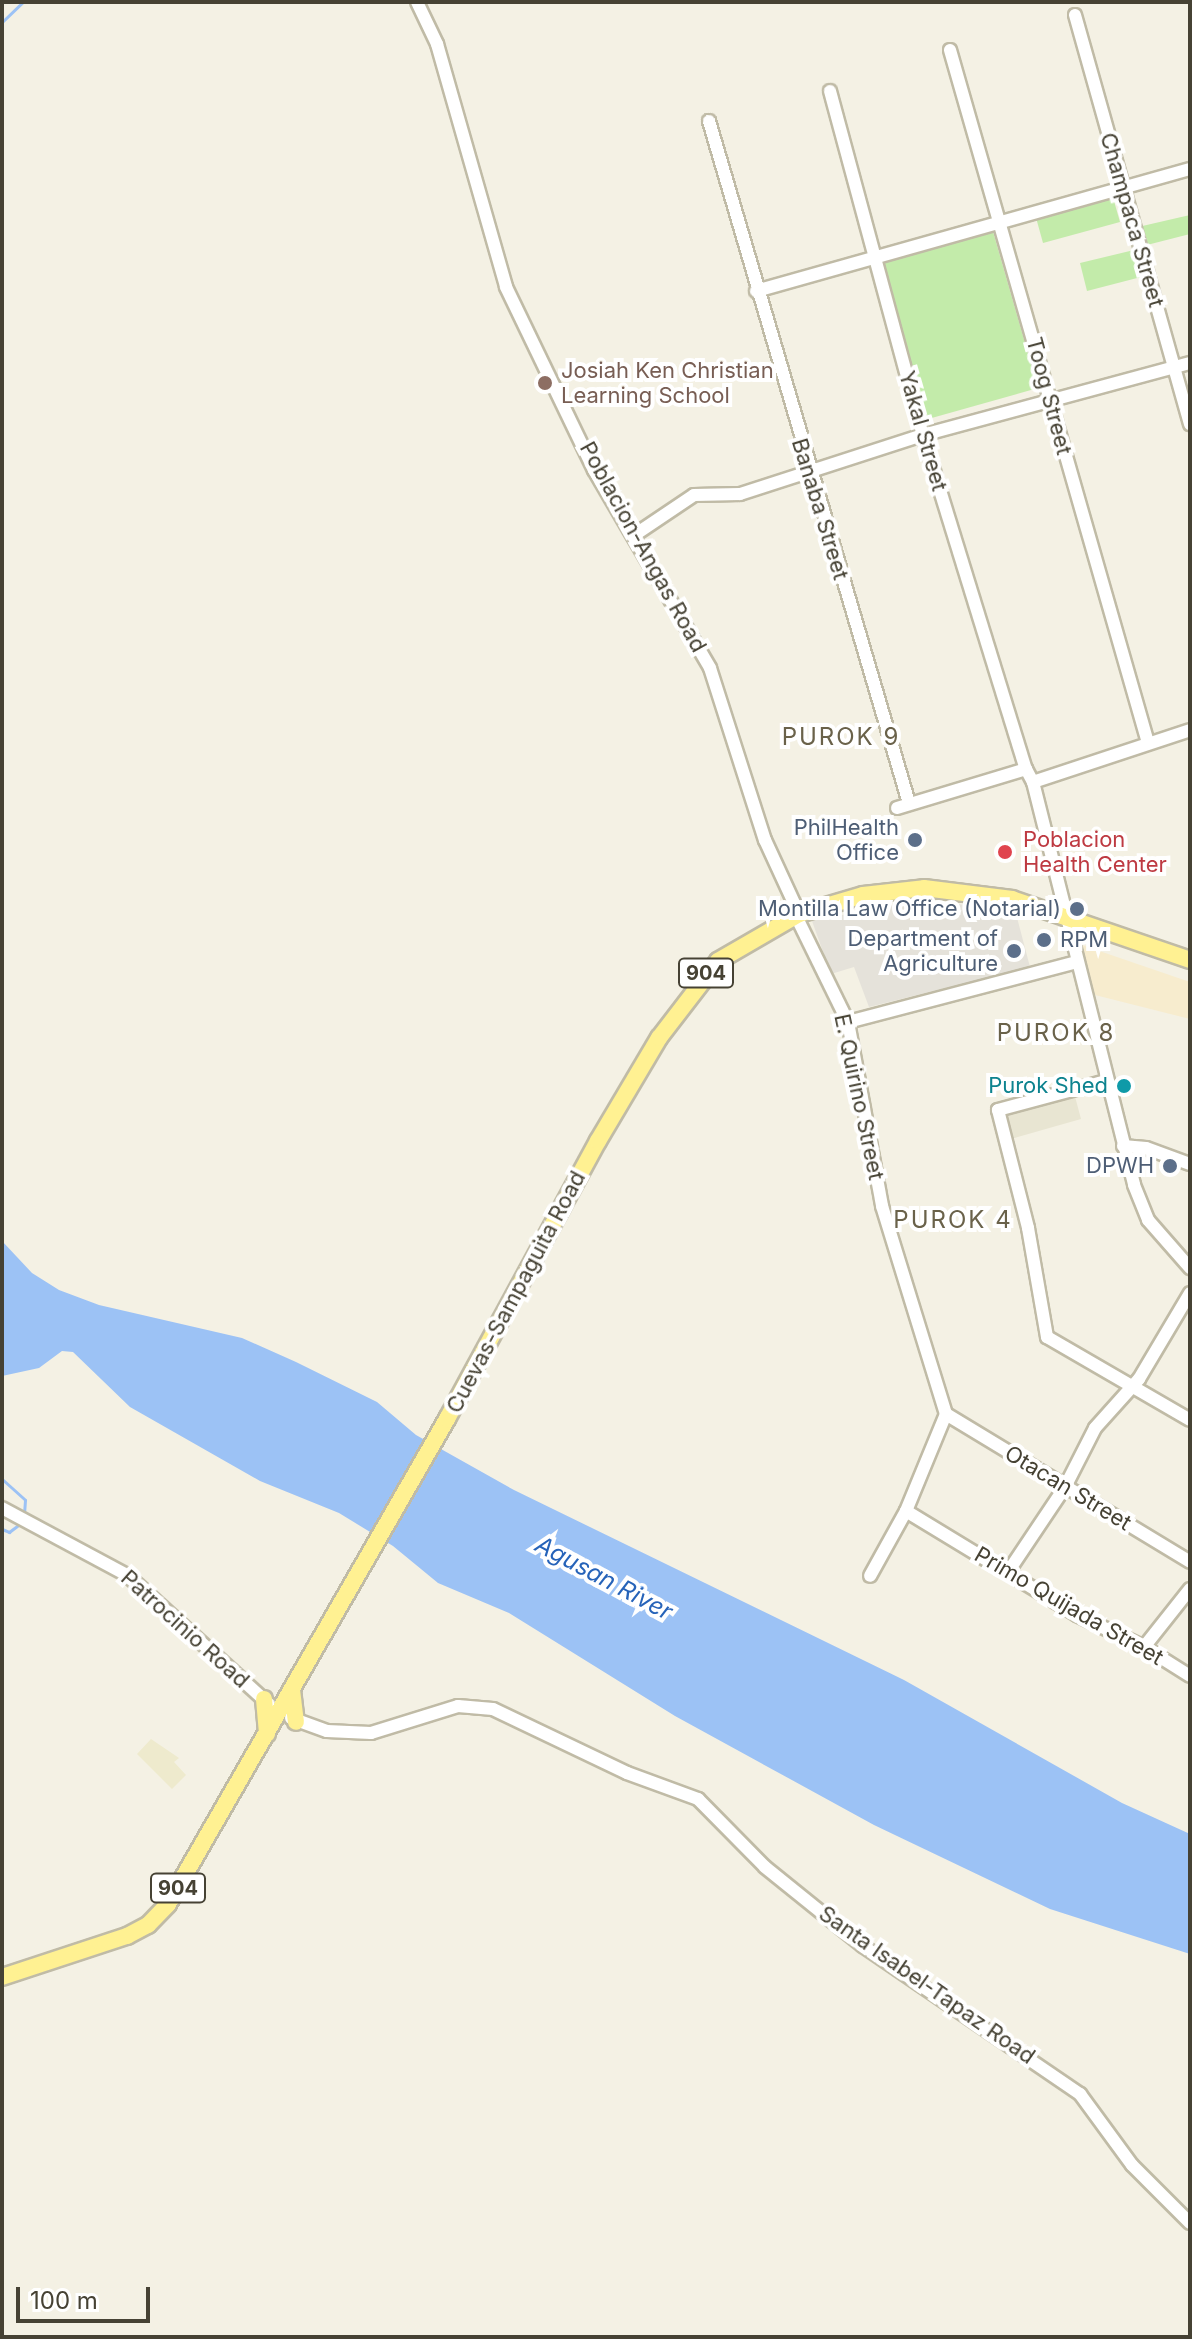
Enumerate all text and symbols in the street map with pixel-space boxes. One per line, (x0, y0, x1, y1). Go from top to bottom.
street label: Champaca Street (1094, 130, 1170, 310)
street label: Toog Street (1021, 334, 1077, 458)
place label: Josiah Ken Christian Learning School (561, 357, 774, 408)
street label: Yakal Street (893, 368, 953, 494)
marker: Josiah Ken Christian Learning School (536, 374, 554, 392)
street label: Banaba Street (786, 435, 854, 583)
street label: Poblacion-Angas Road (574, 437, 712, 657)
district label: PUROK 9 (782, 723, 900, 751)
place label: PhilHealth Office (794, 814, 899, 866)
place label: Poblacion Health Center (1023, 826, 1167, 878)
marker: PhilHealth Office (906, 831, 924, 849)
marker: Poblacion Health Center (994, 841, 1016, 863)
place label: Montilla Law Office (Notarial) (758, 896, 1061, 922)
marker: Montilla Law Office (Notarial) (1068, 900, 1086, 918)
place label: Department of Agriculture (848, 925, 998, 976)
place label: RPM (1060, 927, 1108, 953)
marker: RPM (1035, 931, 1053, 949)
marker: Department of Agriculture (1005, 942, 1023, 960)
road number: 904 (678, 957, 734, 989)
street label: E. Quirino Street (828, 1011, 890, 1183)
district label: PUROK 8 (997, 1019, 1115, 1047)
place label: Purok Shed (988, 1073, 1108, 1099)
marker: Purok Shed (1115, 1077, 1133, 1095)
place label: DPWH (1086, 1153, 1154, 1179)
marker: DPWH (1161, 1157, 1179, 1175)
street label: Cuevas-Sampaguita Road (441, 1166, 591, 1418)
district label: PUROK 4 (893, 1206, 1013, 1234)
street label: Otacan Street (1000, 1440, 1136, 1536)
water label: Agusan River (531, 1530, 677, 1626)
street label: Primo Quijada Street (970, 1541, 1168, 1671)
street label: Patrocinio Road (115, 1565, 255, 1693)
road number: 904 (150, 1872, 206, 1904)
street label: Santa Isabel-Tapaz Road (814, 1900, 1040, 2070)
scale bar (20, 2271, 154, 2321)
text: 100 m (30, 2286, 98, 2315)

